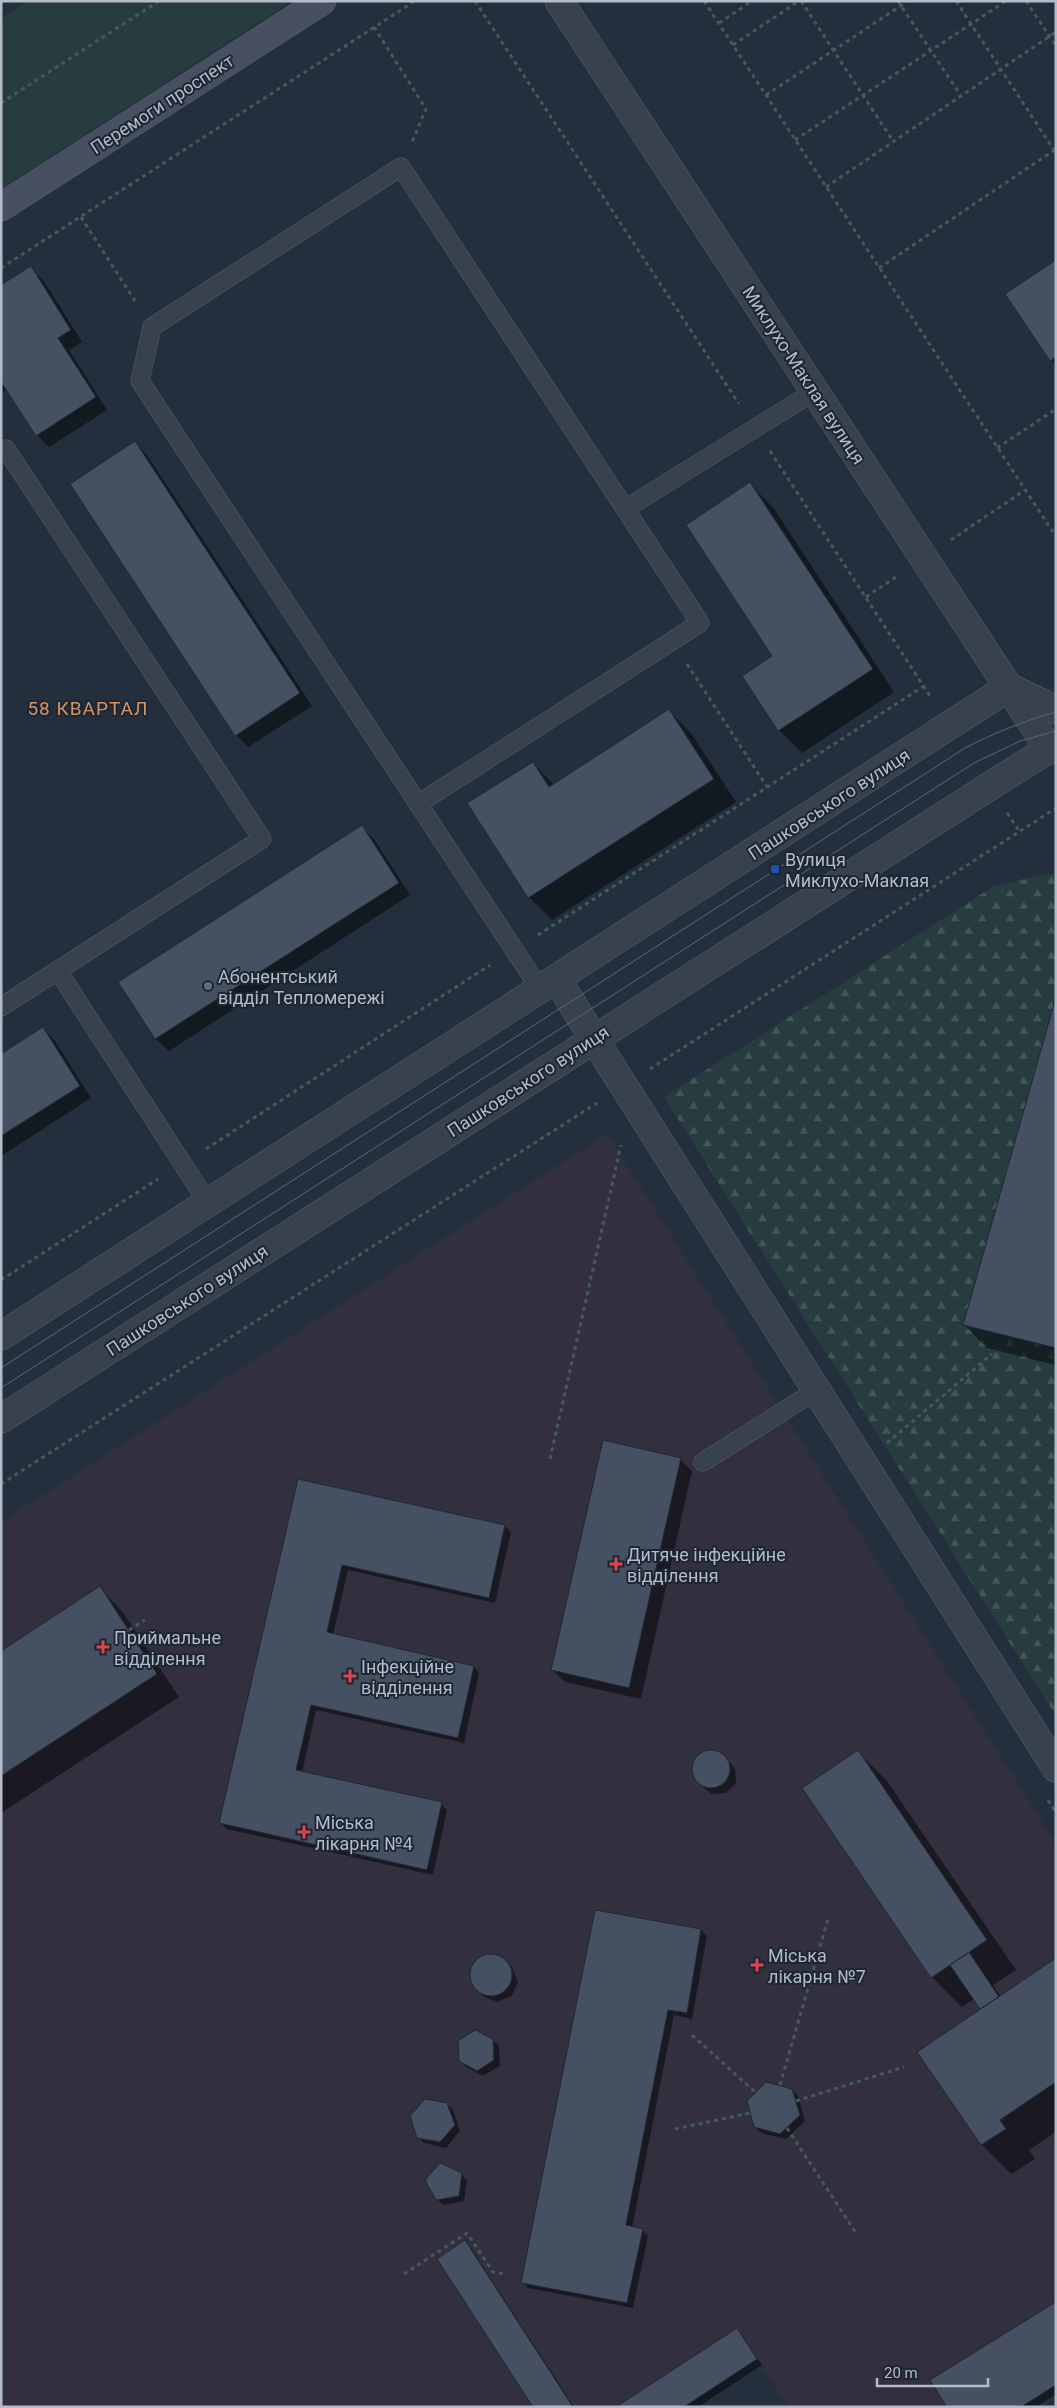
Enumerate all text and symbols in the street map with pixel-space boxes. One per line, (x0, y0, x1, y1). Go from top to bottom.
street label: Перемоги проспект (86, 50, 238, 158)
street label: Миклухо-Маклая вулиця (738, 282, 870, 468)
district label: 58 КВАРТАЛ (27, 697, 149, 720)
street label: Пашковського вулиця (744, 744, 914, 864)
place label: Вулиця Миклухо-Маклая (785, 849, 929, 891)
marker: Вулиця Миклухо-Маклая (769, 863, 781, 875)
place label: Абонентський відділ Тепломережі (218, 966, 385, 1008)
marker: Абонентський відділ Тепломережі (202, 980, 214, 992)
street label: Пашковського вулиця (443, 1021, 613, 1141)
street label: Пашковського вулиця (102, 1240, 272, 1360)
place label: Дитяче інфекційне відділення (627, 1544, 786, 1586)
marker: Дитяче інфекційне відділення (609, 1557, 623, 1571)
place label: Приймальне відділення (114, 1627, 221, 1669)
marker: Приймальне відділення (96, 1640, 110, 1654)
place label: Інфекційне відділення (361, 1656, 454, 1698)
marker: Інфекційне відділення (343, 1669, 357, 1683)
place label: Міська лікарня №4 (315, 1812, 413, 1854)
marker: Міська лікарня №4 (297, 1825, 311, 1839)
place label: Міська лікарня №7 (768, 1945, 866, 1987)
marker: Міська лікарня №7 (750, 1958, 764, 1972)
scale bar (877, 2356, 988, 2388)
text: 20 m (884, 2364, 918, 2382)

